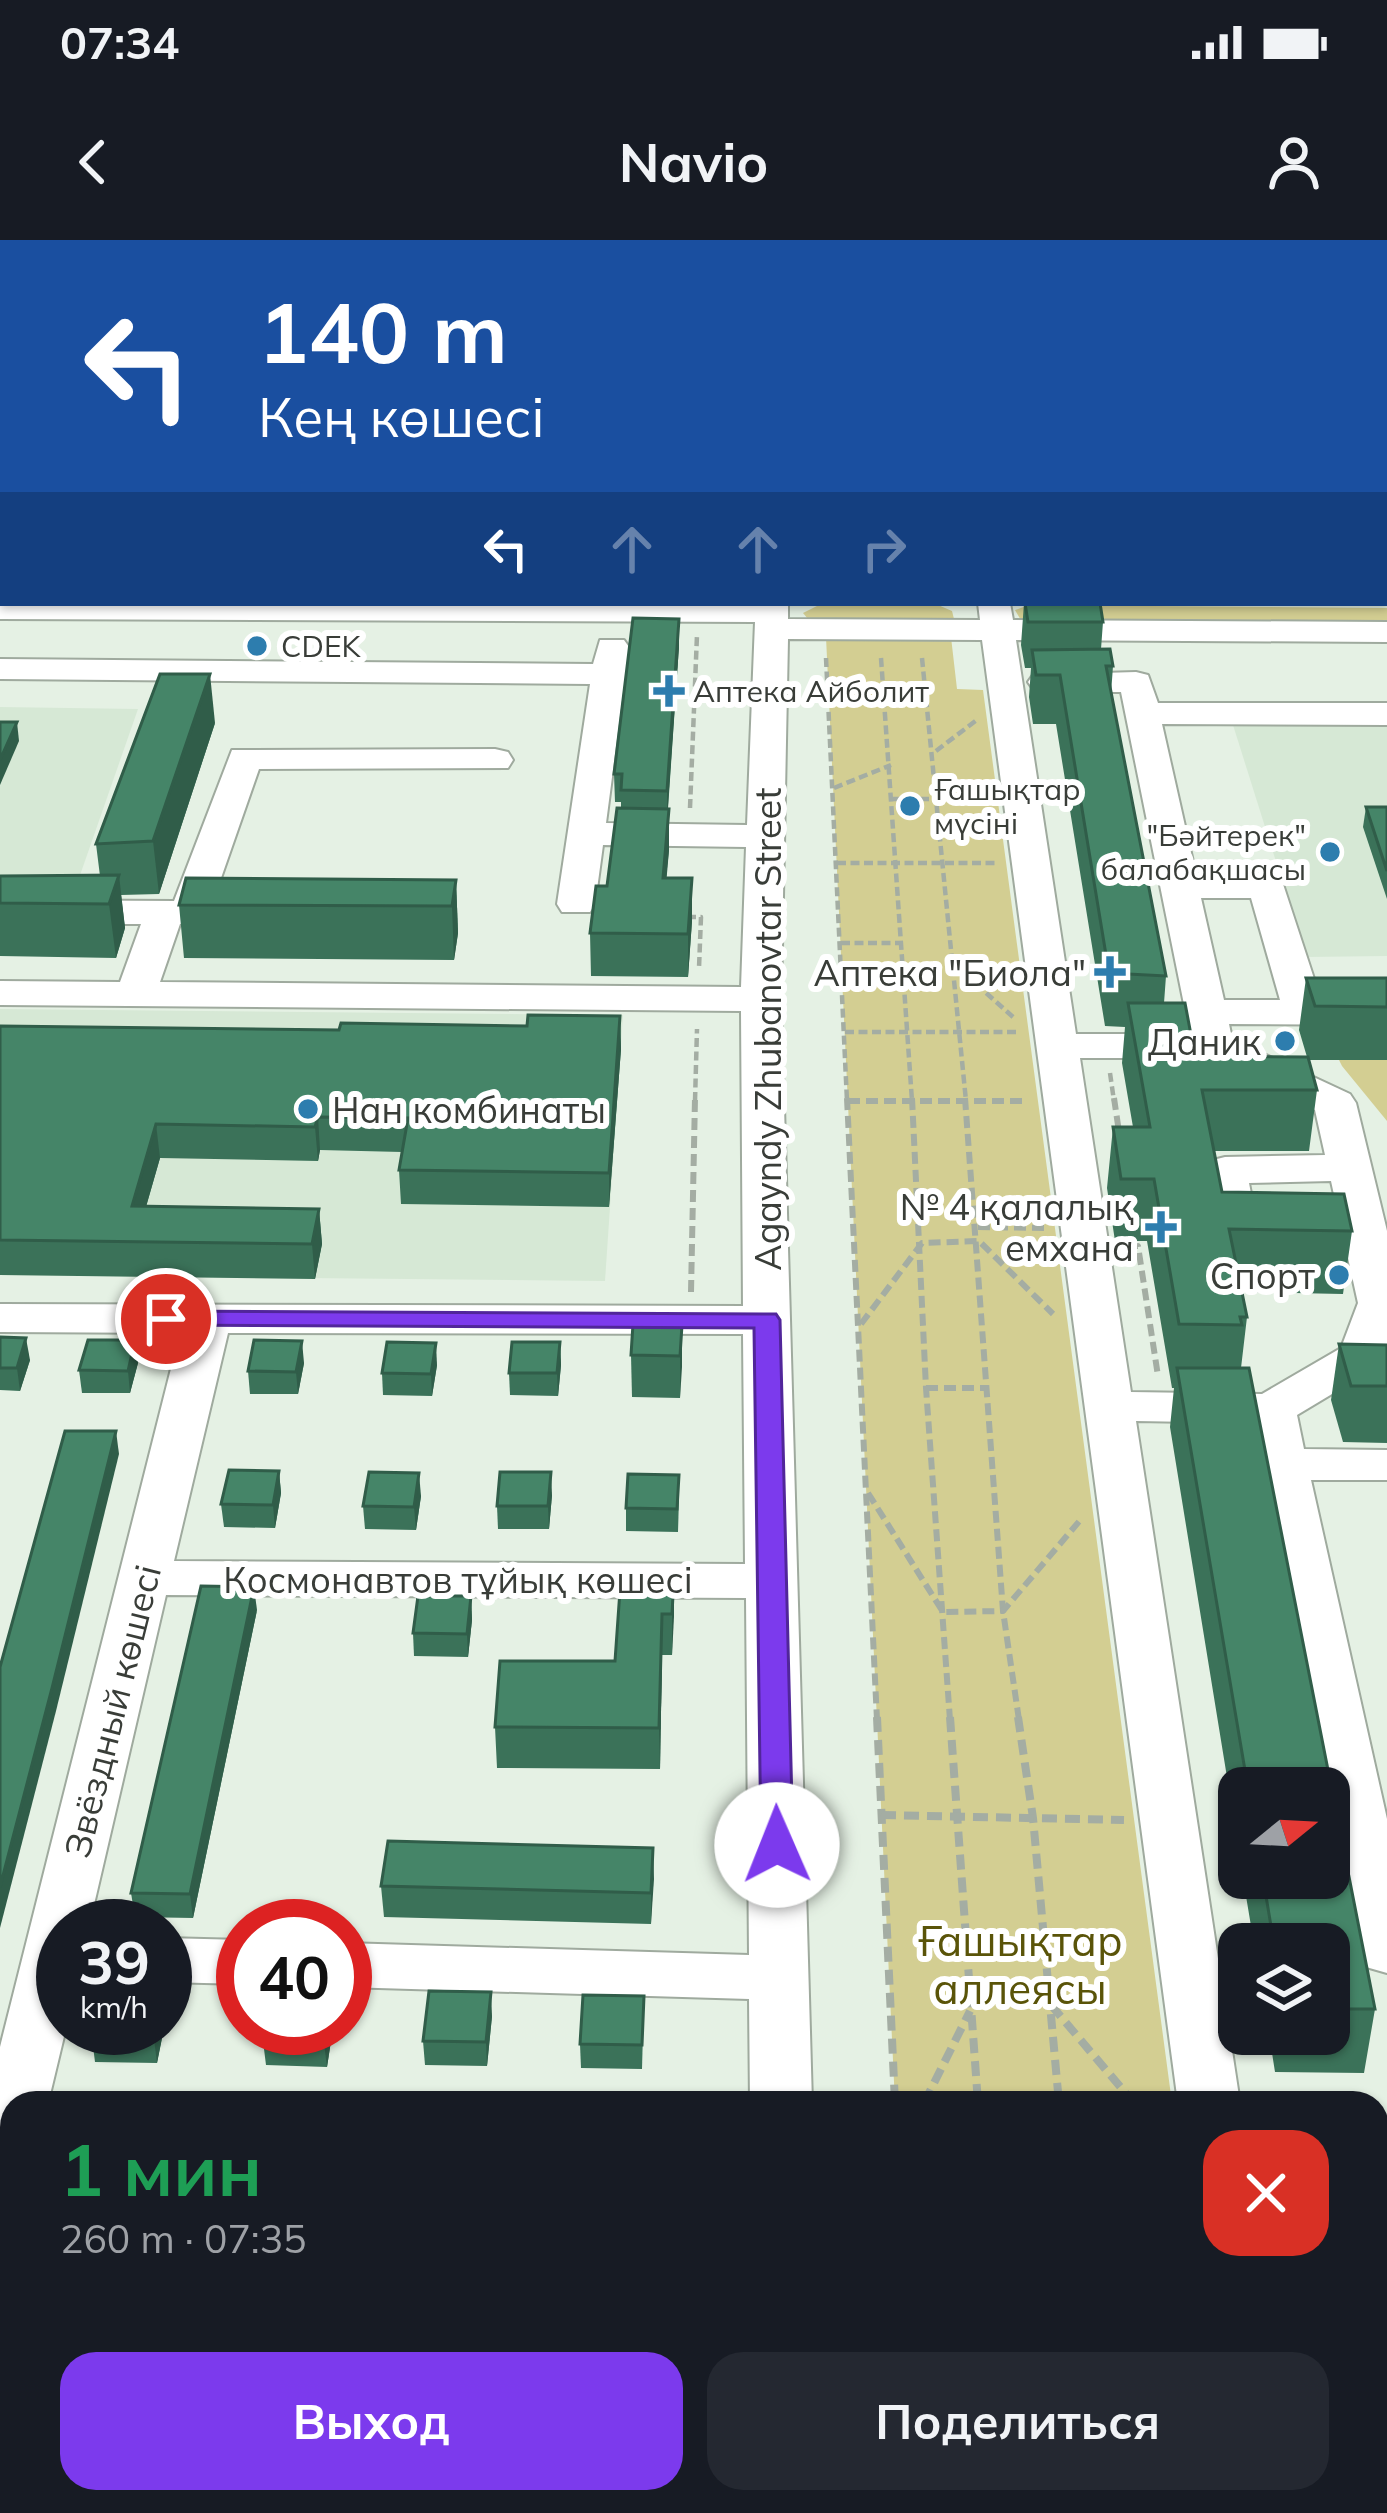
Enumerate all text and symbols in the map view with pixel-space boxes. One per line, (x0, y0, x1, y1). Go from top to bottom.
text: 07:34 (60, 14, 179, 70)
text: Navio (619, 128, 768, 196)
icon: back (60, 129, 126, 195)
icon: person (1261, 129, 1327, 195)
text: 140 m (258, 279, 508, 384)
icon: left (60, 288, 216, 444)
text: Кең көшесі (258, 383, 545, 451)
icon: left (473, 516, 539, 582)
icon: ahead (599, 516, 665, 582)
icon: ahead (725, 516, 791, 582)
icon: right (851, 516, 917, 582)
place label: CDEK (281, 627, 362, 665)
marker: CDEK (244, 633, 270, 659)
place label: Аптека Айболит (693, 672, 929, 710)
marker: Аптека Айболит (656, 678, 682, 704)
place label: Ғашықтар мүсіні (934, 770, 1081, 842)
street label: Agayndy Zhubanovtar Street (745, 787, 790, 1271)
marker: Ғашықтар мүсіні (897, 793, 923, 819)
place label: "Бәйтерек" балабақшасы (1101, 816, 1306, 888)
marker: "Бәйтерек" балабақшасы (1317, 839, 1343, 865)
place label: Аптека "Биола" (813, 950, 1086, 995)
marker: Аптека "Биола" (1097, 959, 1123, 985)
place label: Даник (1148, 1019, 1262, 1064)
marker: Даник (1272, 1028, 1298, 1054)
place label: Нан комбинаты (332, 1087, 606, 1132)
marker: Нан комбинаты (295, 1096, 321, 1122)
place label: № 4 қалалық емхана (900, 1184, 1134, 1270)
marker: № 4 қалалық емхана (1145, 1211, 1177, 1243)
place label: Спорт (1210, 1253, 1316, 1298)
marker: Спорт (1326, 1262, 1352, 1288)
pin (115, 1268, 217, 1370)
icon: arrive (133, 1286, 199, 1352)
street label: Космонавтов тұйық көшесі (223, 1557, 693, 1602)
street label: Звёздный көшесі (54, 1560, 170, 1862)
north arrow (1218, 1767, 1350, 1899)
map controls (1218, 1767, 1350, 2055)
position arrow (714, 1782, 840, 1908)
speed limit sign: 40 (216, 1899, 372, 2055)
park label: Ғашықтар аллеясы (917, 1914, 1123, 2015)
button: layers (1218, 1923, 1350, 2055)
text: 39 (78, 1924, 150, 1999)
text: km/h (80, 1988, 148, 2026)
text: 1 мин (60, 2124, 262, 2214)
button: close (1203, 2130, 1329, 2256)
text: 260 m · 07:35 (60, 2214, 306, 2263)
button: Выход (60, 2352, 683, 2490)
button: Поделиться (707, 2352, 1329, 2490)

